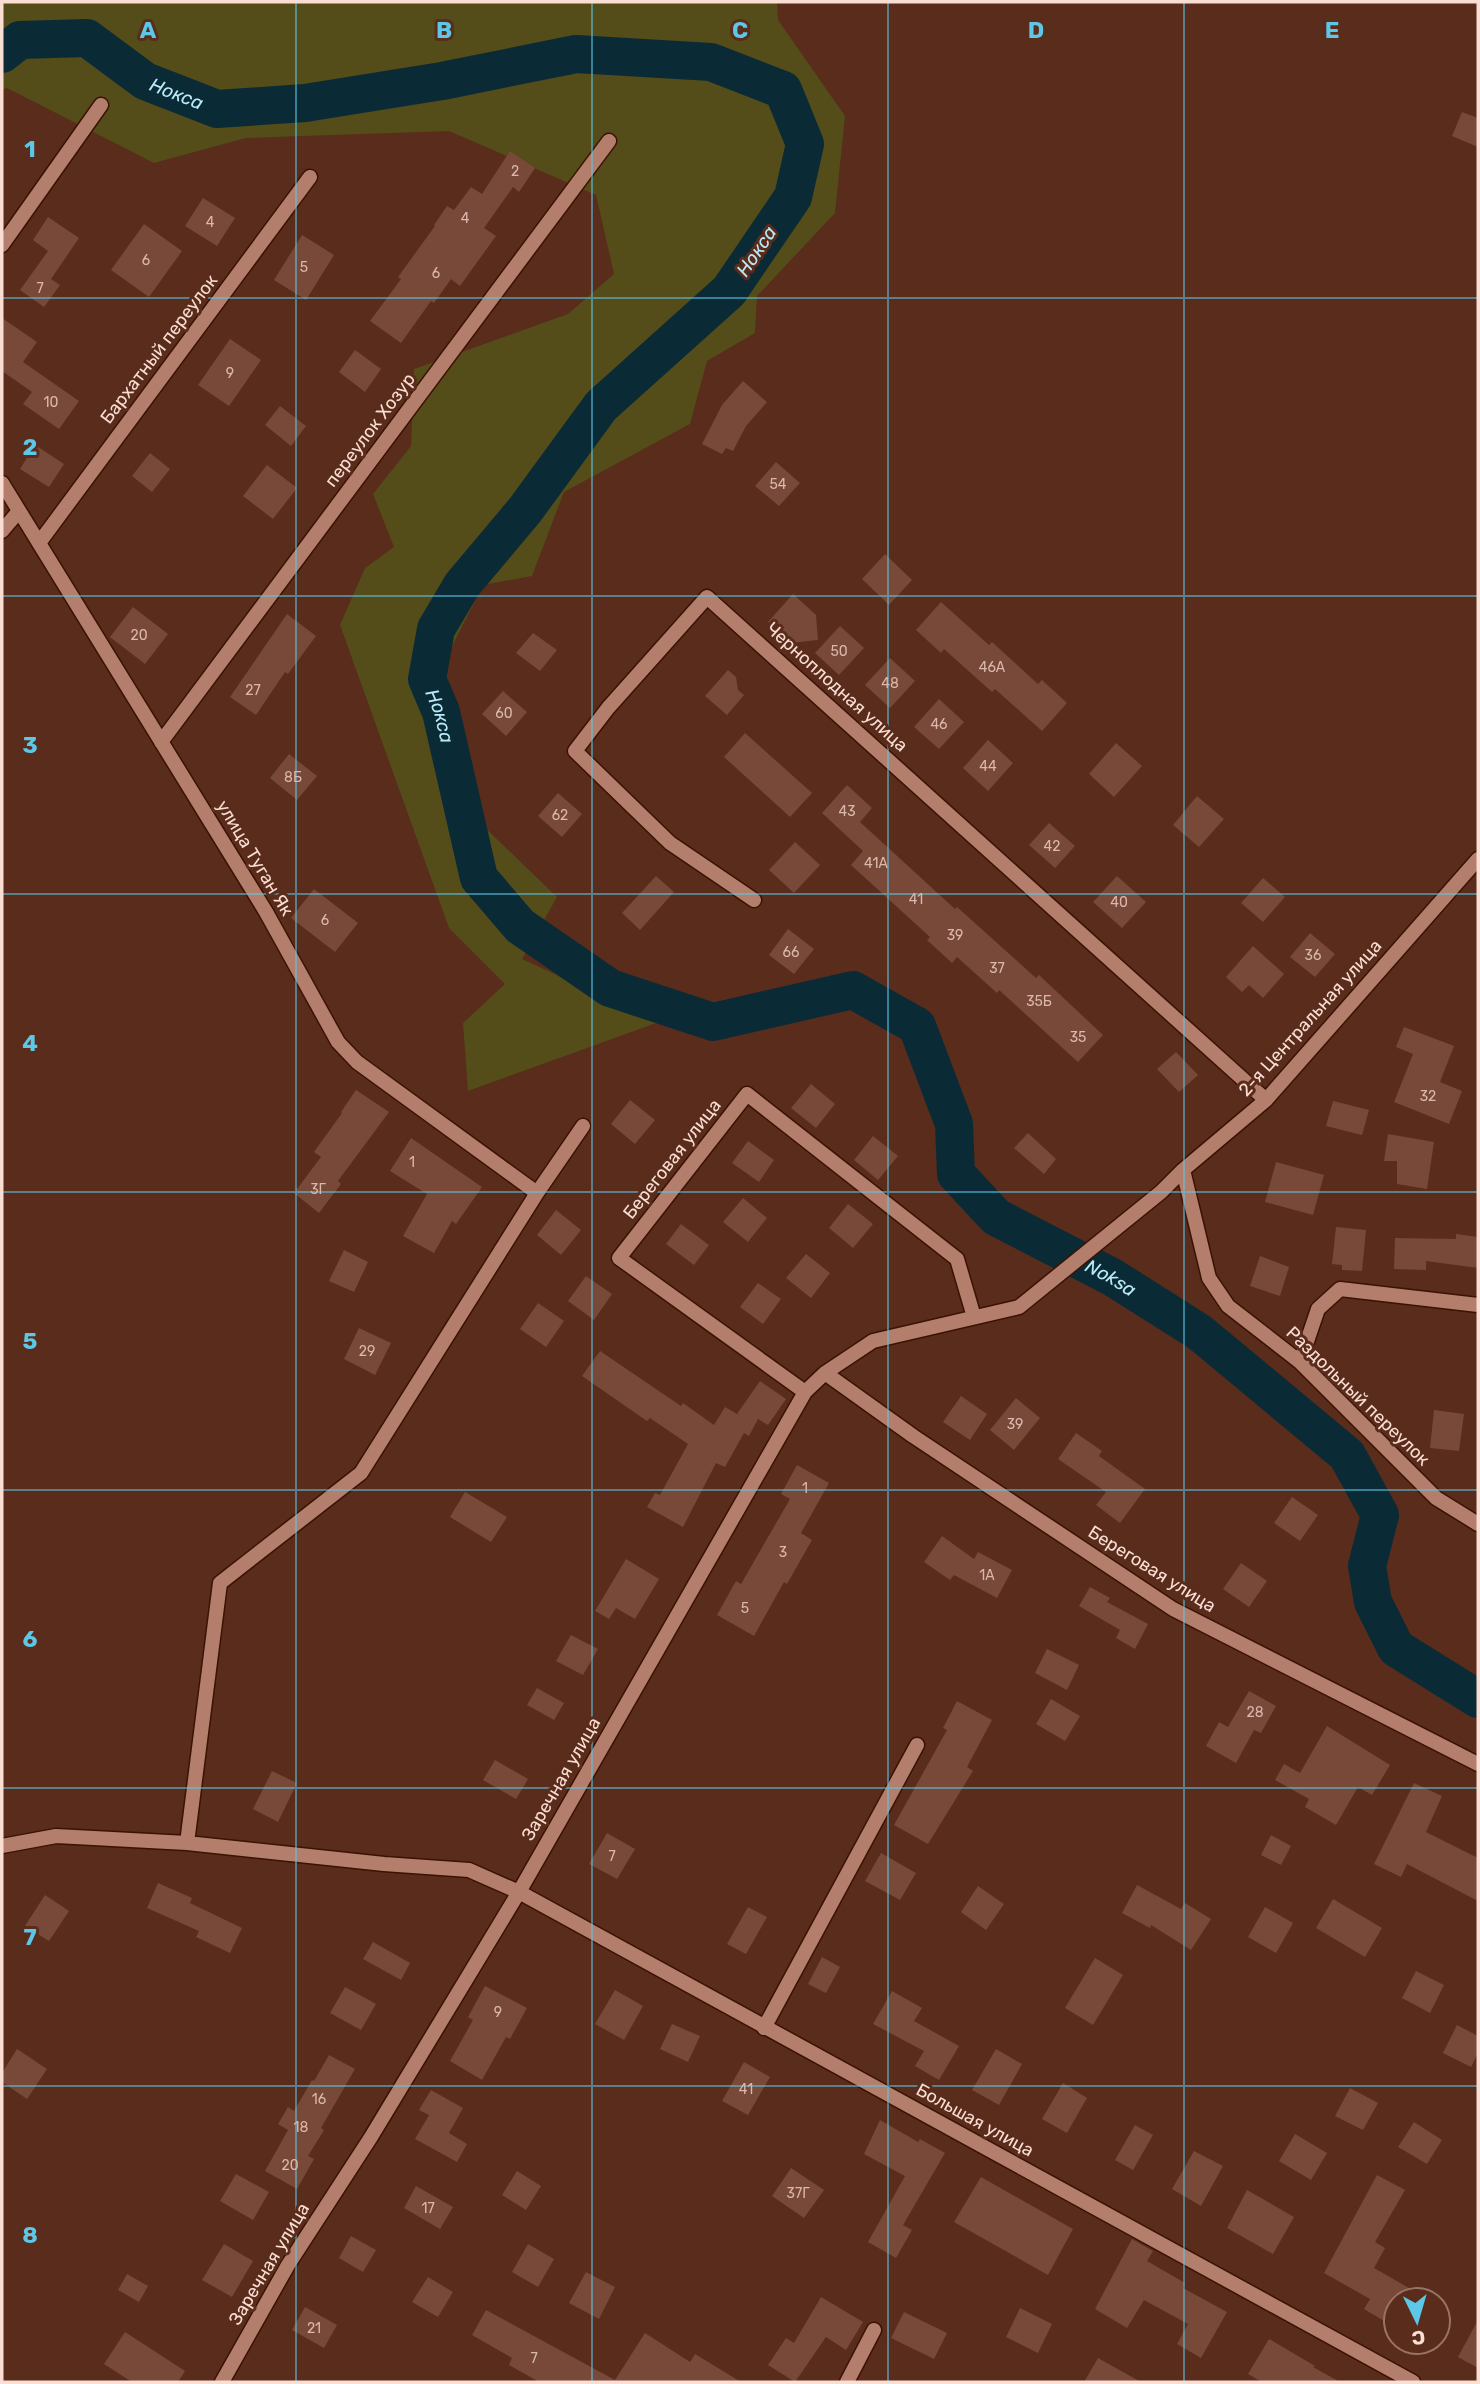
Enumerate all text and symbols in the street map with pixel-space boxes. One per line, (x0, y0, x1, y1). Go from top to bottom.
text: A (140, 16, 157, 44)
text: B (436, 16, 452, 44)
text: C (732, 16, 748, 44)
text: D (1028, 16, 1044, 44)
text: E (1325, 16, 1339, 44)
water label: Нокса (146, 73, 207, 115)
text: 1 (24, 135, 36, 163)
house number: 2 (511, 163, 519, 180)
house number: 4 (461, 210, 470, 227)
house number: 4 (206, 214, 215, 231)
water label: Нокса (731, 222, 781, 281)
house number: 6 (142, 252, 150, 269)
house number: 5 (300, 259, 308, 276)
house number: 6 (432, 265, 440, 282)
street label: Бархатный переулок (96, 270, 222, 428)
house number: 7 (36, 280, 44, 297)
house number: 9 (226, 365, 234, 382)
street label: переулок Хозур (320, 369, 420, 491)
house number: 10 (44, 394, 59, 411)
text: 2 (23, 433, 37, 461)
house number: 54 (769, 476, 787, 493)
street label: Черноплодная улица (762, 618, 912, 756)
house number: 20 (130, 627, 148, 644)
house number: 50 (830, 643, 848, 660)
house number: 46А (979, 659, 1006, 676)
house number: 48 (881, 675, 899, 692)
house number: 27 (245, 682, 261, 699)
water label: Нокса (420, 685, 459, 745)
house number: 60 (495, 705, 513, 722)
house number: 46 (930, 716, 948, 733)
text: 3 (22, 731, 38, 759)
house number: 44 (979, 758, 997, 775)
house number: 8Б (284, 769, 302, 786)
street label: улица Туган Як (212, 796, 298, 920)
house number: 43 (838, 803, 856, 820)
house number: 62 (552, 807, 568, 824)
house number: 42 (1044, 838, 1060, 855)
house number: 41А (864, 855, 889, 872)
house number: 41 (909, 891, 923, 908)
house number: 40 (1110, 894, 1128, 911)
house number: 6 (321, 912, 329, 929)
house number: 39 (947, 927, 963, 944)
street label: 2-я Центральная улица (1234, 935, 1386, 1101)
house number: 66 (783, 944, 799, 961)
house number: 36 (1305, 947, 1321, 964)
house number: 37 (989, 960, 1005, 977)
house number: 35Б (1026, 993, 1052, 1010)
text: 4 (22, 1029, 38, 1057)
house number: 35 (1070, 1029, 1086, 1046)
house number: 32 (1420, 1088, 1436, 1105)
street label: Береговая улица (618, 1095, 726, 1223)
house number: 1 (409, 1154, 415, 1171)
house number: 3Г (310, 1181, 327, 1198)
water label: Noksa (1082, 1254, 1140, 1301)
street label: Раздольный переулок (1282, 1322, 1435, 1471)
text: 5 (23, 1327, 38, 1355)
house number: 29 (359, 1343, 375, 1360)
house number: 39 (1007, 1416, 1023, 1433)
house number: 1 (802, 1480, 808, 1497)
street label: Береговая улица (1084, 1521, 1220, 1617)
house number: 3 (779, 1544, 787, 1561)
house number: 1А (979, 1567, 995, 1584)
house number: 5 (741, 1600, 749, 1617)
text: 6 (23, 1625, 38, 1653)
house number: 28 (1246, 1704, 1264, 1721)
street label: Заречная улица (517, 1713, 605, 1845)
house number: 7 (608, 1848, 616, 1865)
text: 7 (23, 1923, 37, 1951)
house number: 9 (494, 2004, 502, 2021)
street label: Большая улица (912, 2079, 1038, 2161)
house number: 41 (739, 2081, 753, 2098)
house number: 16 (312, 2091, 326, 2108)
house number: 18 (294, 2119, 309, 2136)
house number: 20 (281, 2157, 299, 2174)
house number: 37Г (787, 2185, 810, 2202)
street label: Заречная улица (224, 2199, 314, 2329)
house number: 17 (421, 2200, 435, 2217)
text: 8 (22, 2221, 38, 2249)
north arrow (1382, 2286, 1452, 2356)
house number: 21 (307, 2320, 321, 2337)
text: С (1411, 2325, 1426, 2349)
house number: 7 (530, 2350, 538, 2367)

